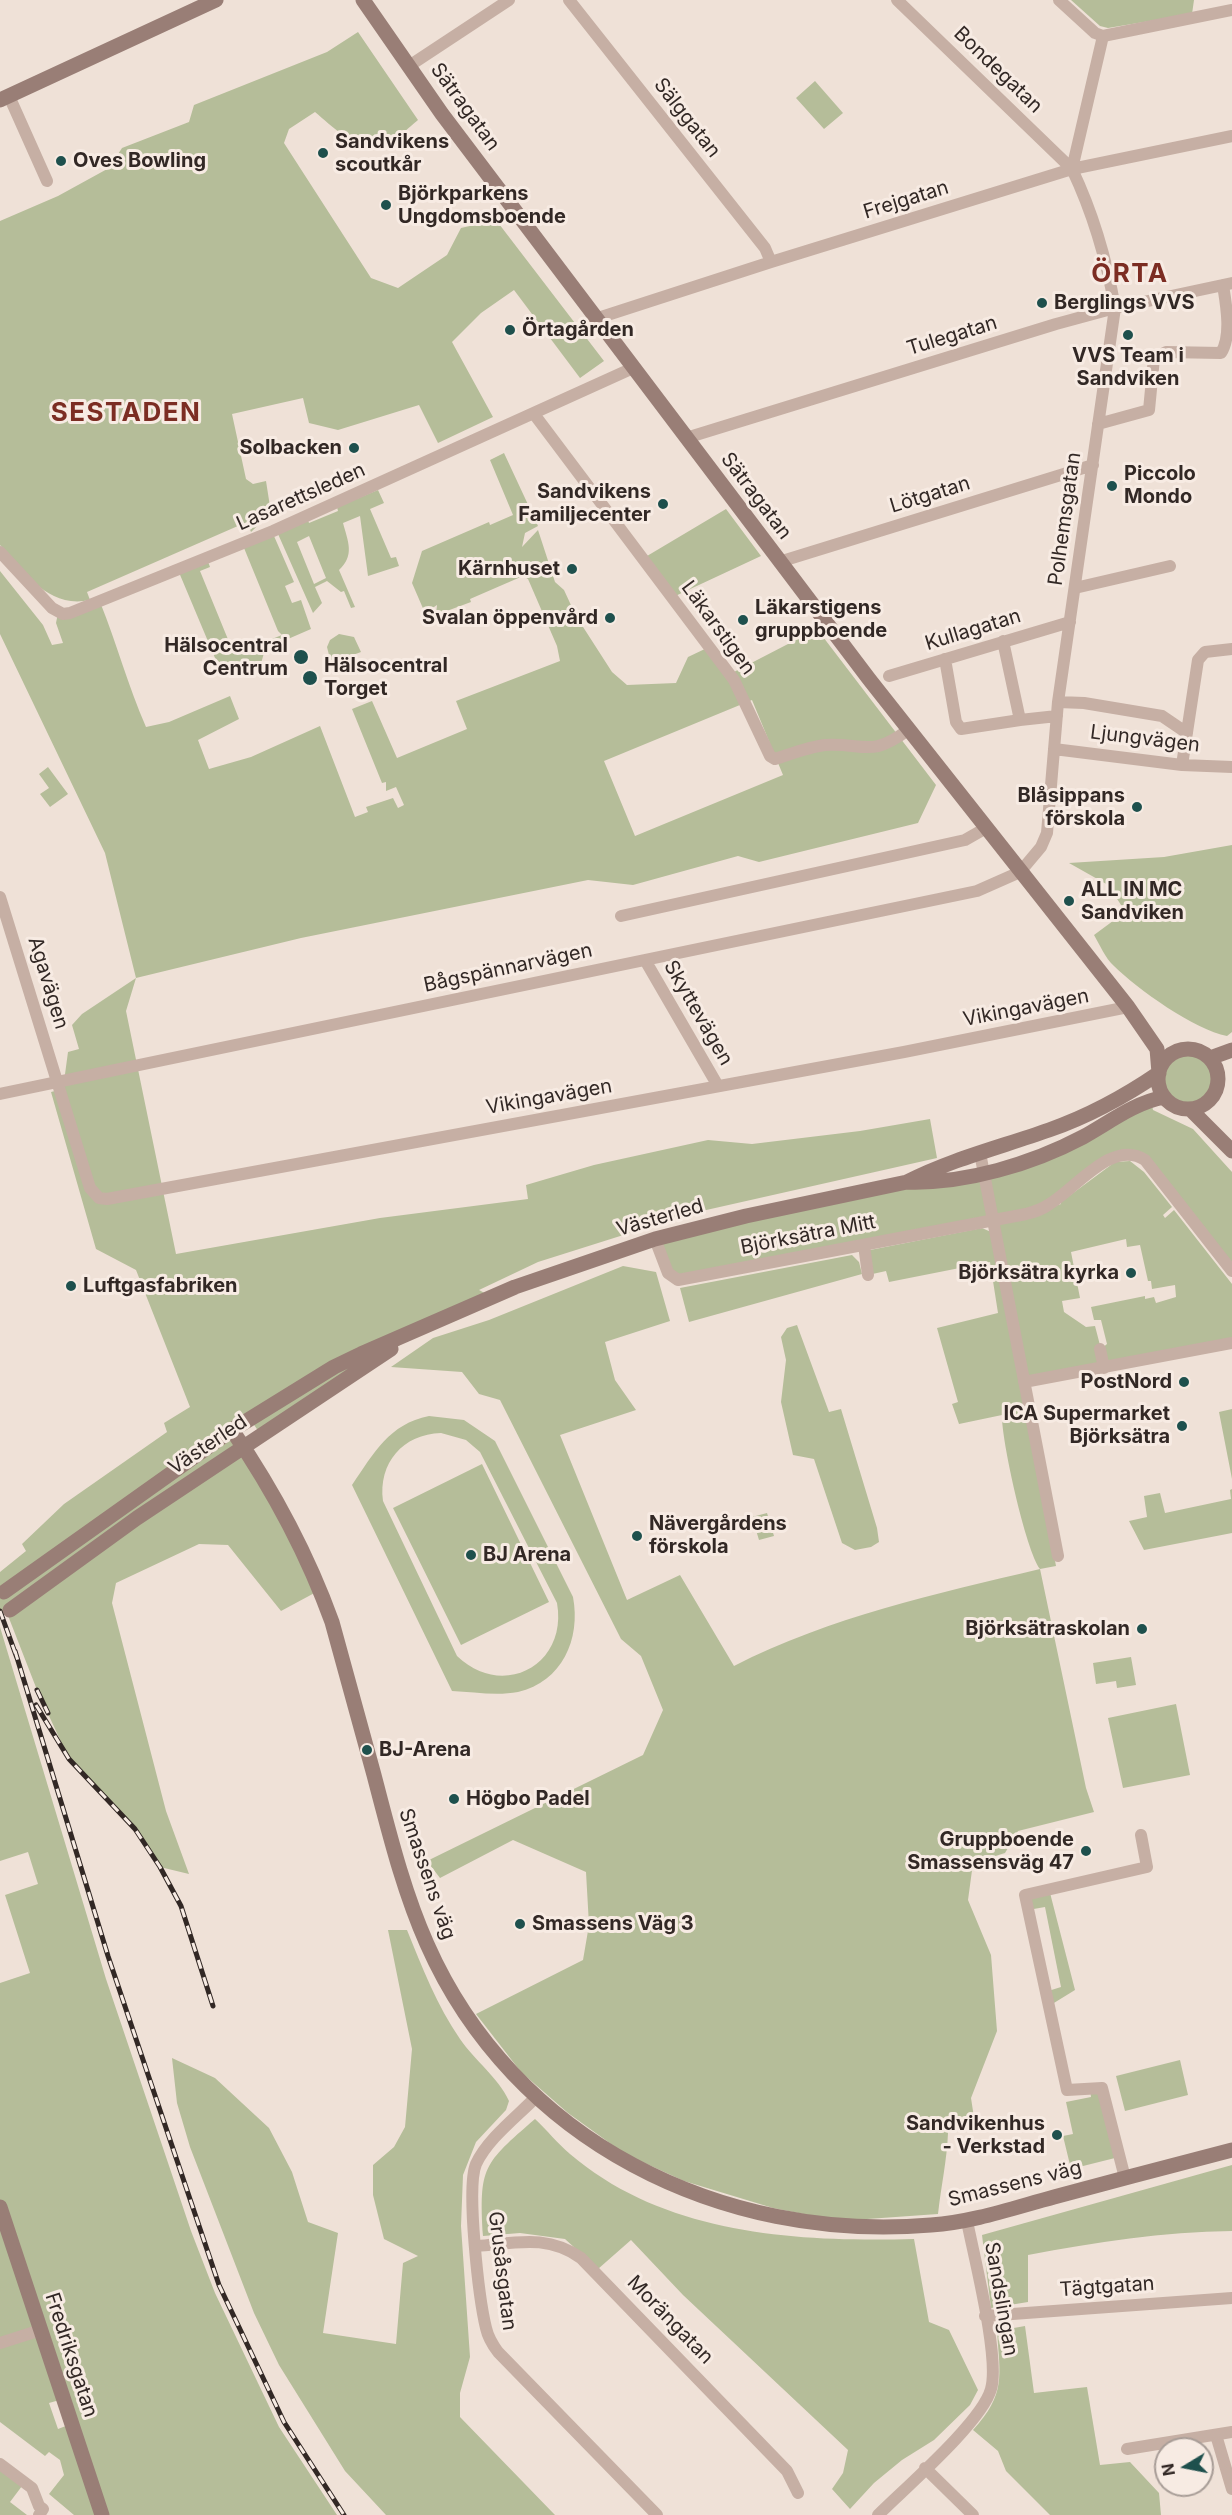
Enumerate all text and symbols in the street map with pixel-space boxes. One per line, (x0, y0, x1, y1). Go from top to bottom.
street label: Bondegatan (949, 22, 1047, 118)
street label: Sätragatan (425, 58, 505, 156)
street label: Sälggatan (648, 73, 726, 163)
place label: Sandvikens scoutkår (335, 130, 449, 177)
marker: Sandvikens scoutkår (316, 146, 330, 160)
place label: Oves Bowling (73, 149, 206, 173)
marker: Oves Bowling (54, 154, 68, 168)
street label: Frejgatan (860, 176, 952, 224)
place label: Björkparkens Ungdomsboende (398, 182, 566, 229)
marker: Björkparkens Ungdomsboende (379, 198, 393, 212)
district label: ÖRTA (1091, 258, 1169, 290)
place label: Berglings VVS (1054, 291, 1195, 315)
marker: Berglings VVS (1035, 296, 1049, 310)
street label: Tulegatan (904, 311, 1000, 361)
place label: Örtagården (522, 318, 634, 342)
marker: Örtagården (503, 323, 517, 337)
marker: VVS Team i Sandviken (1121, 328, 1135, 342)
place label: VVS Team i Sandviken (1072, 344, 1184, 391)
district label: SESTADEN (51, 397, 201, 429)
place label: Solbacken (240, 436, 342, 460)
marker: Solbacken (347, 441, 361, 455)
street label: Sätragatan (716, 448, 796, 544)
street label: Polhemsgatan (1044, 451, 1086, 587)
street label: Lasarettsleden (233, 458, 369, 536)
place label: Piccolo Mondo (1124, 462, 1196, 509)
street label: Lötgatan (887, 471, 973, 519)
marker: Piccolo Mondo (1105, 479, 1119, 493)
place label: Sandvikens Familjecenter (518, 480, 651, 527)
marker: Sandvikens Familjecenter (656, 497, 670, 511)
place label: Kärnhuset (458, 557, 560, 581)
marker: Kärnhuset (565, 562, 579, 576)
street label: Läkarstigen (676, 576, 760, 680)
place label: Läkarstigens gruppboende (755, 596, 887, 643)
street label: Kullagatan (922, 604, 1024, 656)
place label: Svalan öppenvård (422, 606, 598, 630)
marker: Svalan öppenvård (603, 611, 617, 625)
marker: Läkarstigens gruppboende (736, 613, 750, 627)
place label: Hälsocentral Centrum (164, 634, 288, 681)
marker: Hälsocentral Centrum (292, 648, 310, 666)
place label: Hälsocentral Torget (324, 654, 448, 701)
marker: Hälsocentral Torget (301, 669, 319, 687)
street label: Ljungvägen (1089, 720, 1201, 758)
place label: Blåsippans förskola (1017, 784, 1125, 831)
marker: Blåsippans förskola (1130, 800, 1144, 814)
place label: ALL IN MC Sandviken (1081, 878, 1184, 925)
marker: ALL IN MC Sandviken (1062, 894, 1076, 908)
street label: Agavägen (23, 934, 73, 1032)
street label: Bågspännarvägen (422, 938, 594, 998)
street label: Skyttevägen (658, 956, 738, 1070)
street label: Vikingavägen (961, 984, 1091, 1032)
street label: Vikingavägen (484, 1074, 614, 1120)
street label: Västerled (614, 1194, 706, 1242)
street label: Björksätra Mitt (738, 1210, 878, 1260)
place label: Björksätra kyrka (958, 1261, 1119, 1285)
marker: Björksätra kyrka (1124, 1266, 1138, 1280)
place label: Luftgasfabriken (83, 1274, 238, 1298)
marker: Luftgasfabriken (64, 1279, 78, 1293)
place label: PostNord (1081, 1370, 1172, 1394)
marker: PostNord (1177, 1375, 1191, 1389)
place label: ICA Supermarket Björksätra (1003, 1402, 1170, 1449)
street label: Västerled (164, 1410, 252, 1480)
marker: ICA Supermarket Björksätra (1175, 1419, 1189, 1433)
place label: Nävergårdens förskola (649, 1512, 787, 1559)
marker: Nävergårdens förskola (630, 1529, 644, 1543)
place label: BJ Arena (483, 1543, 571, 1567)
marker: BJ Arena (464, 1548, 478, 1562)
place label: Björksätraskolan (965, 1617, 1130, 1641)
marker: Björksätraskolan (1135, 1622, 1149, 1636)
place label: BJ-Arena (379, 1738, 471, 1762)
marker: BJ-Arena (360, 1743, 374, 1757)
place label: Högbo Padel (466, 1787, 590, 1811)
marker: Högbo Padel (447, 1792, 461, 1806)
street label: Smassens väg (393, 1805, 461, 1943)
place label: Gruppboende Smassensväg 47 (907, 1828, 1074, 1875)
marker: Gruppboende Smassensväg 47 (1079, 1844, 1093, 1858)
place label: Smassens Väg 3 (532, 1912, 694, 1936)
marker: Smassens Väg 3 (513, 1917, 527, 1931)
place label: Sandvikenhus - Verkstad (906, 2112, 1045, 2159)
marker: Sandvikenhus - Verkstad (1050, 2128, 1064, 2142)
street label: Smassens väg (946, 2156, 1084, 2212)
street label: Grusåsgatan (483, 2210, 521, 2332)
street label: Sandslingan (979, 2240, 1023, 2358)
street label: Morängatan (622, 2271, 718, 2369)
street label: Tägtgatan (1059, 2272, 1155, 2302)
street label: Fredriksgatan (40, 2290, 102, 2420)
north arrow (1154, 2437, 1214, 2497)
text: N (1157, 2462, 1179, 2478)

